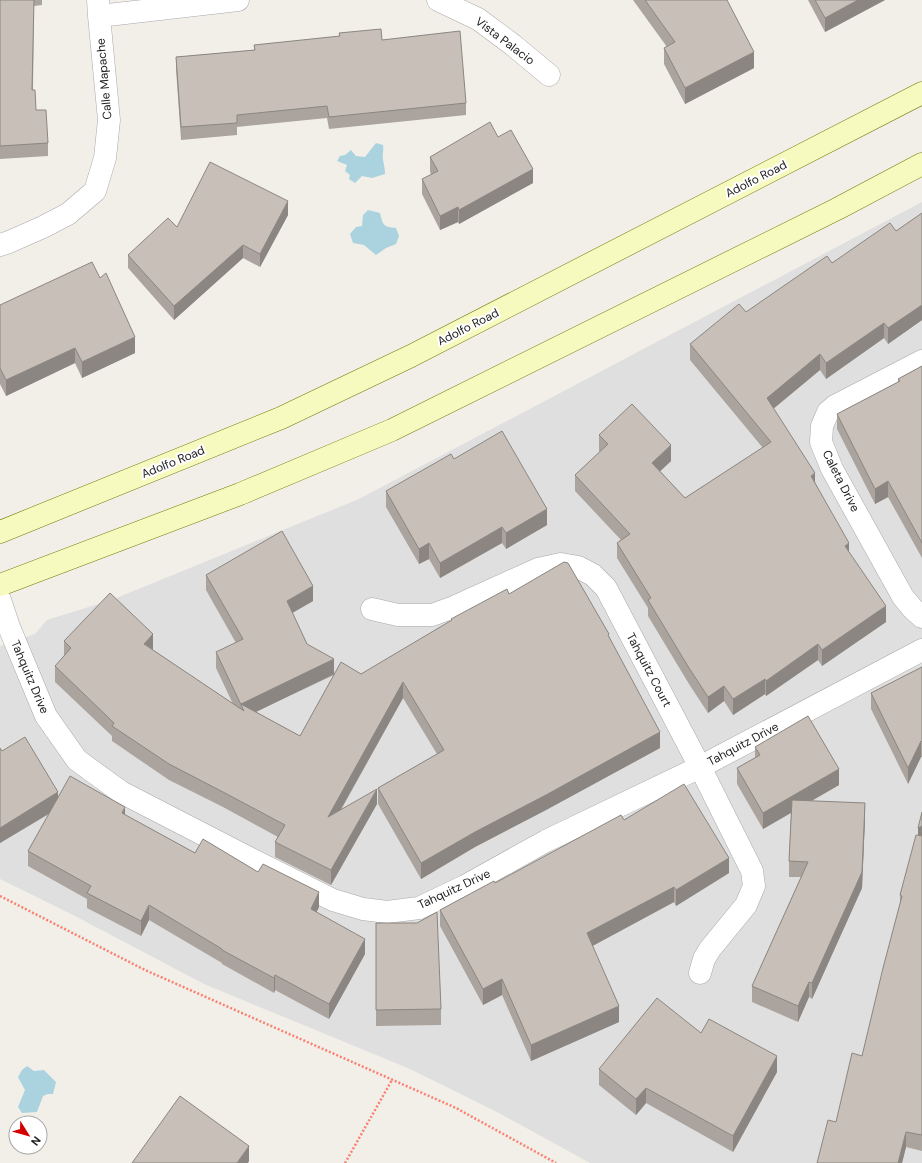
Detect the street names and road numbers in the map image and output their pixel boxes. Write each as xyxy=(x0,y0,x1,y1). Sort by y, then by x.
street label: Vista Palacio xyxy=(472,13,538,69)
street label: Calle Mapache xyxy=(92,37,116,120)
street label: Adolfo Road xyxy=(722,157,790,201)
street label: Adolfo Road xyxy=(434,305,502,349)
street label: Adolfo Road xyxy=(139,442,207,482)
street label: Caleta Drive xyxy=(819,447,863,515)
street label: Tahquitz Court xyxy=(623,630,675,710)
street label: Tahquitz Drive xyxy=(7,638,53,716)
street label: Tahquitz Drive xyxy=(705,718,782,769)
street label: Tahquitz Drive xyxy=(415,865,493,913)

